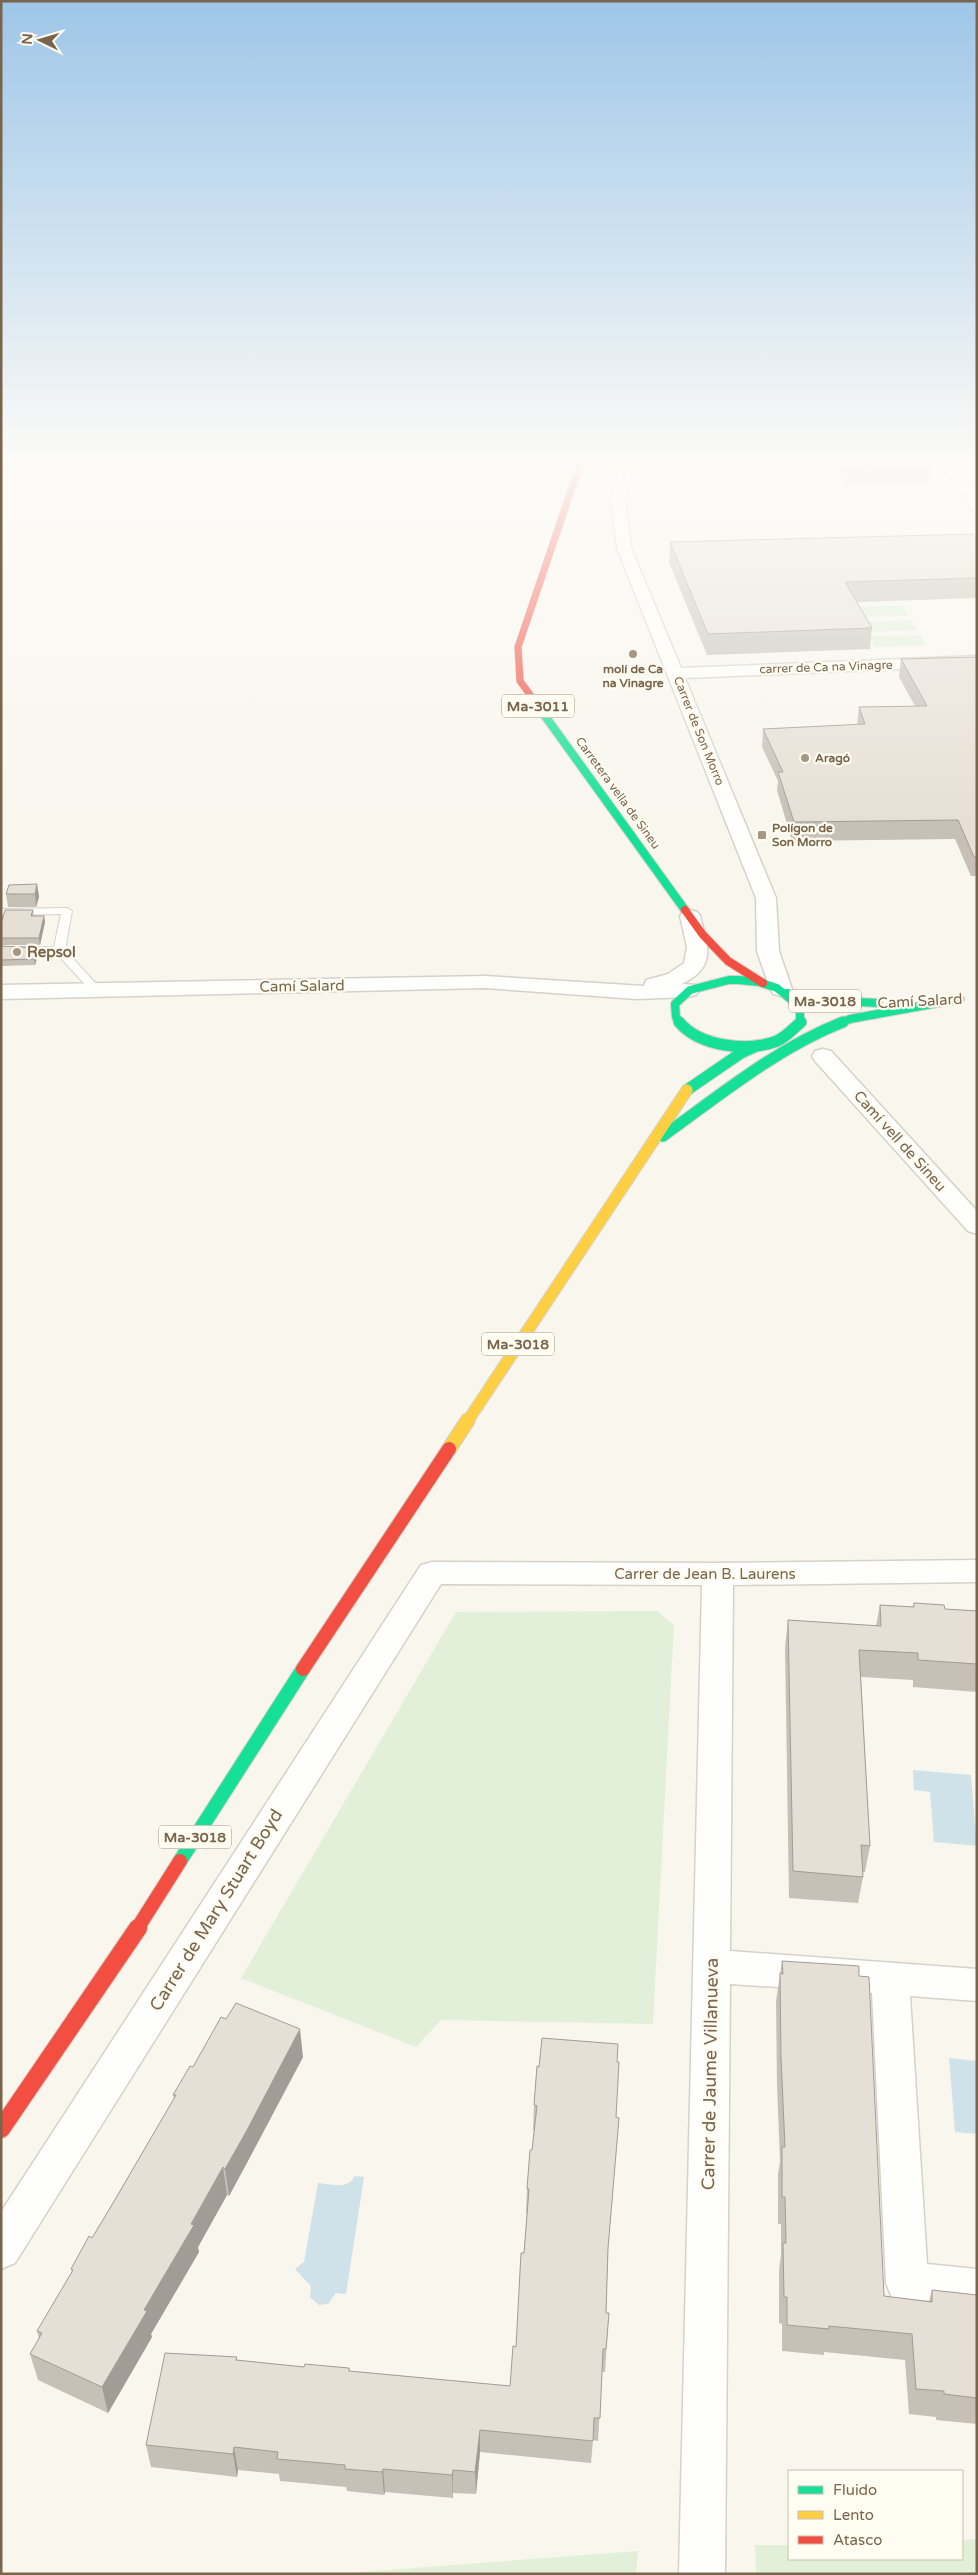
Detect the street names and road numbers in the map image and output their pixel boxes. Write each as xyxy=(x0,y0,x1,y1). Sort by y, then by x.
street label: carrer de Ca na Vinagre xyxy=(759,658,893,676)
street label: Carrer de Son Morro xyxy=(671,674,727,788)
road number: Ma-3011 xyxy=(502,694,574,718)
street label: Carretera vella de Sineu xyxy=(573,734,663,852)
street label: Camí Salard xyxy=(259,976,345,996)
road number: Ma-3018 xyxy=(789,989,861,1012)
street label: Camí Salard xyxy=(877,990,963,1012)
street label: Camí vell de Sineu xyxy=(850,1087,950,1195)
road number: Ma-3018 xyxy=(482,1332,554,1356)
street label: Carrer de Jean B. Laurens xyxy=(614,1565,796,1583)
street label: Carrer de Mary Stuart Boyd xyxy=(145,1805,287,2015)
road number: Ma-3018 xyxy=(159,1825,231,1848)
street label: Carrer de Jaume Villanueva xyxy=(697,1958,723,2190)

